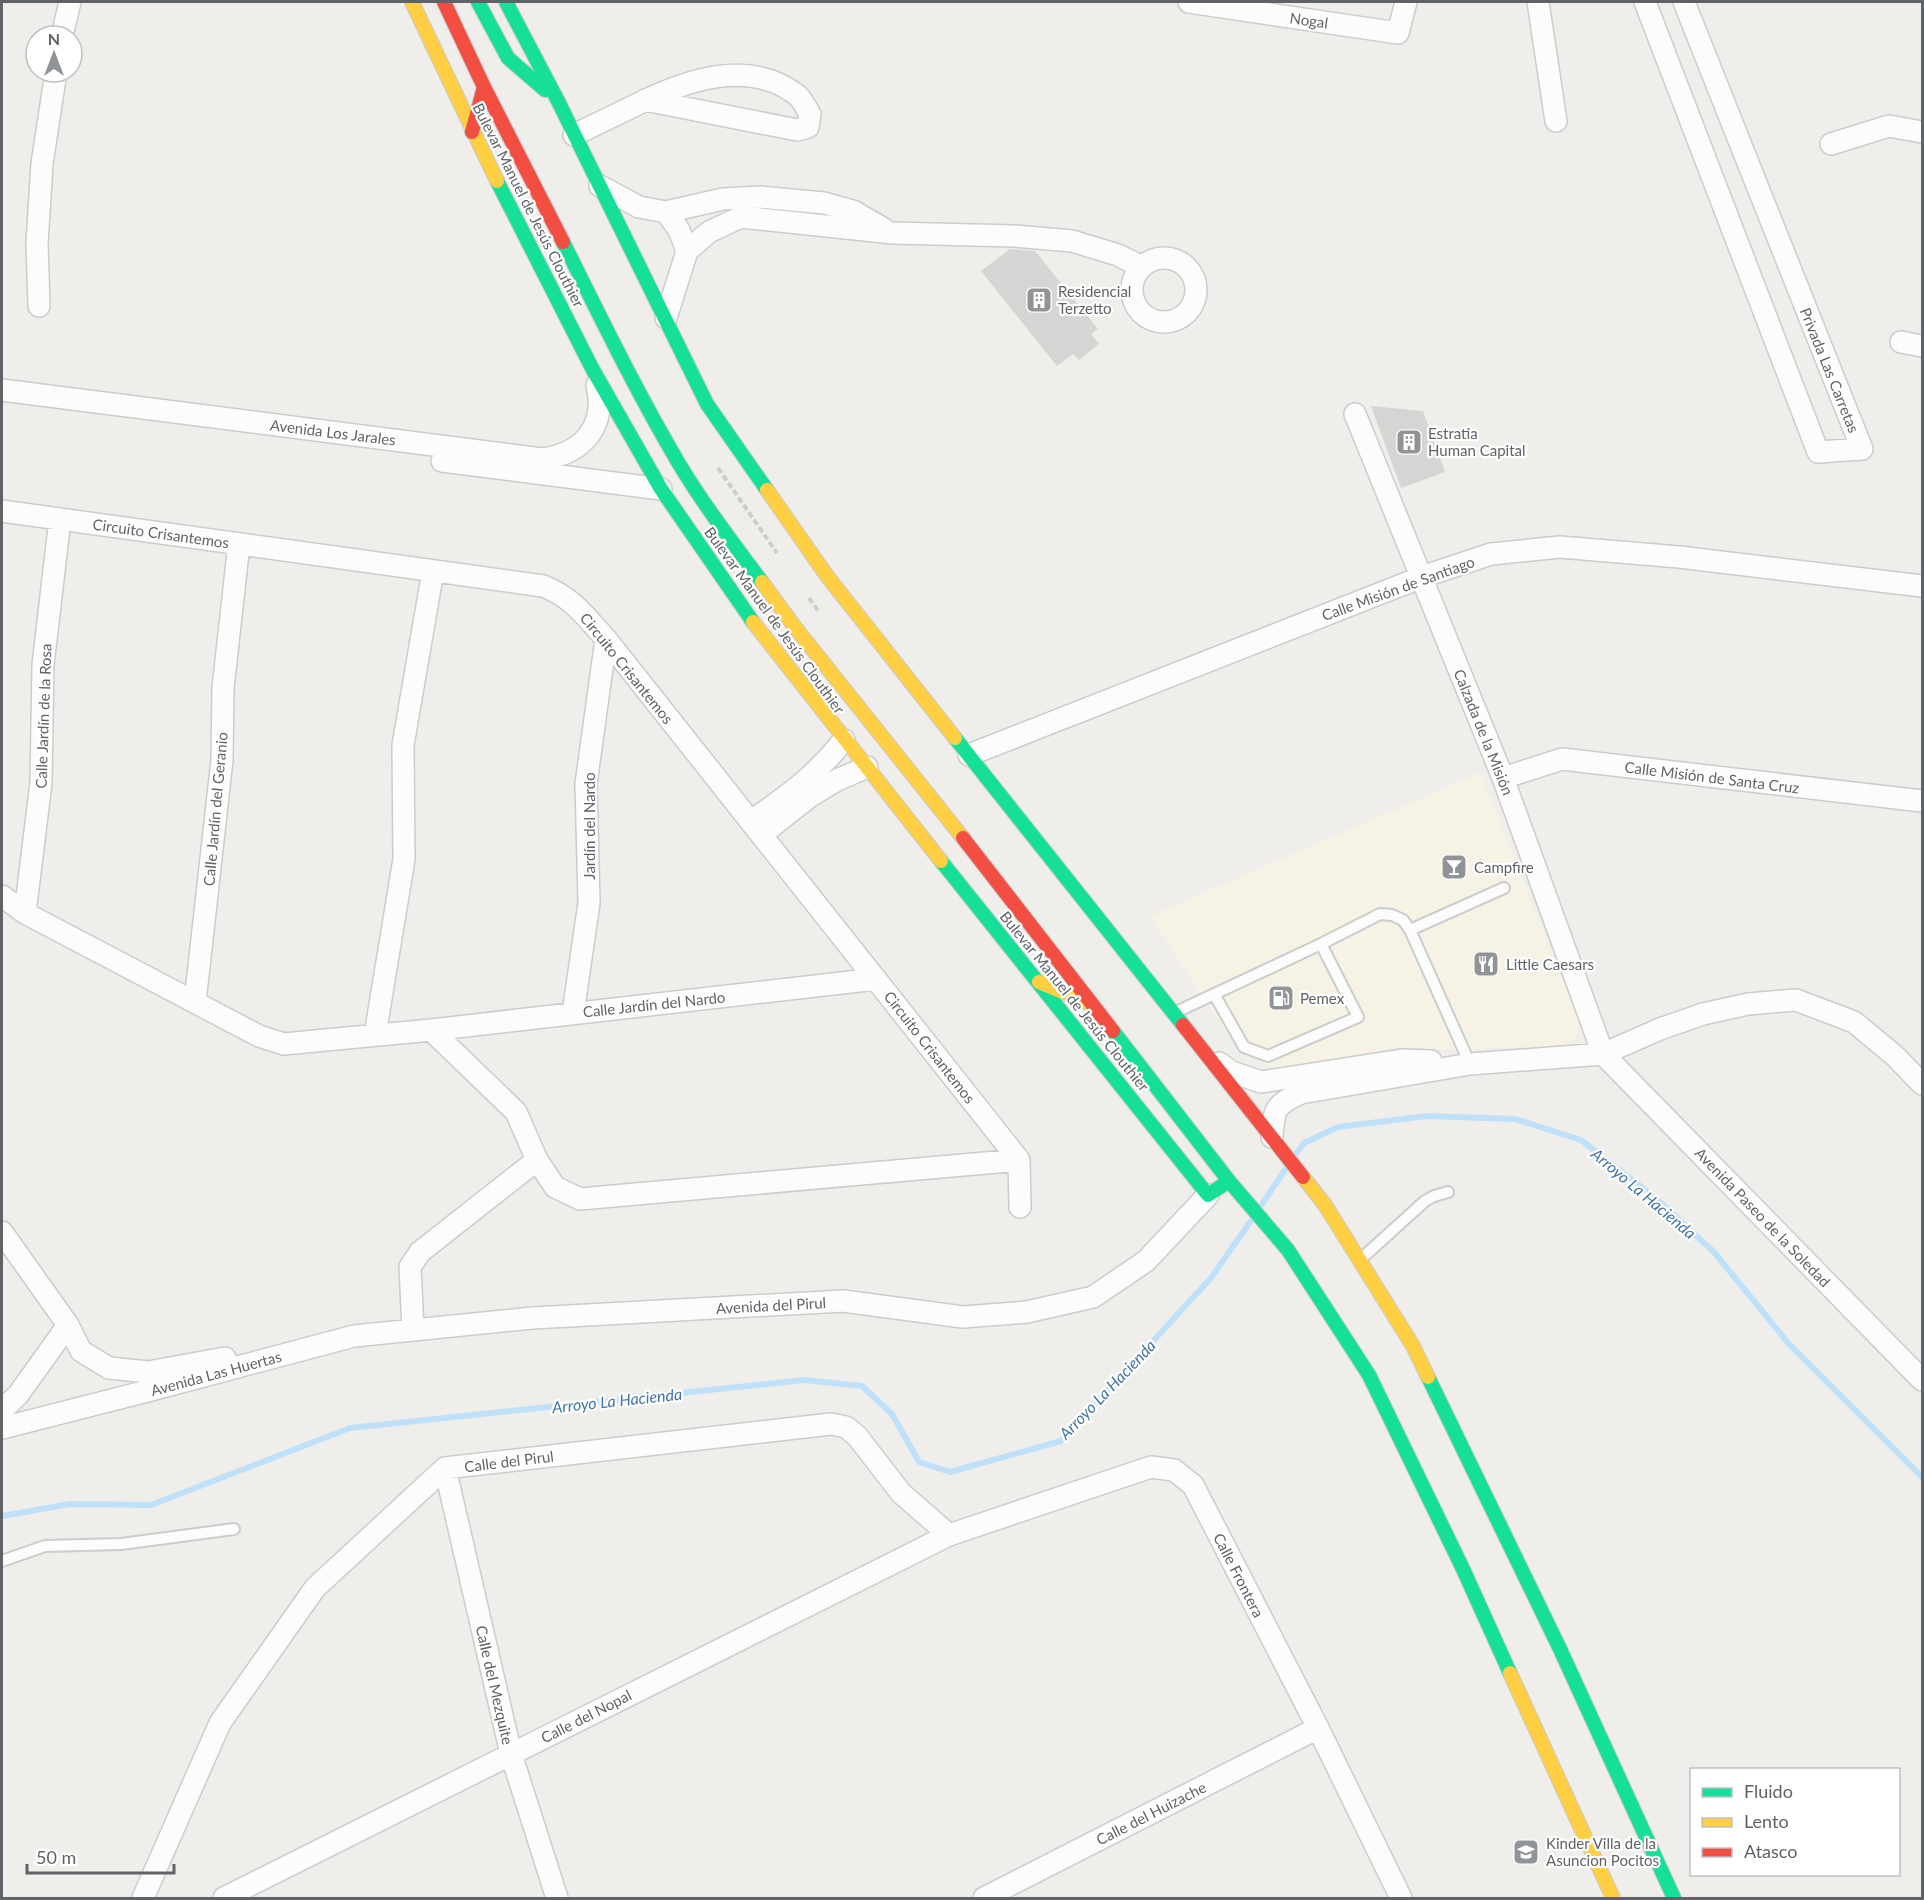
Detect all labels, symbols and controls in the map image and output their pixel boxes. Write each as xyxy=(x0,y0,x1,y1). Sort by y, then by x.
street label: Nogal xyxy=(1289,8,1329,32)
north arrow xyxy=(24,24,84,84)
text: N xyxy=(48,29,60,48)
street label: Bulevar Manuel de Jesús Clouthier xyxy=(470,100,589,310)
place label: Residencial Terzetto xyxy=(1058,282,1131,317)
building icon: Residencial Terzetto xyxy=(1024,285,1054,315)
street label: Privada Las Carretas xyxy=(1797,305,1863,435)
street label: Avenida Los Jarales xyxy=(269,415,397,449)
place label: Estratia Human Capital xyxy=(1428,424,1526,459)
building icon: Estratia Human Capital xyxy=(1394,427,1424,457)
street label: Circuito Crisantemos xyxy=(92,515,230,551)
street label: Bulevar Manuel de Jesús Clouthier xyxy=(701,523,849,717)
street label: Calle Misión de Santiago xyxy=(1319,552,1477,624)
street label: Circuito Crisantemos xyxy=(577,609,677,727)
street label: Calle Jardín de la Rosa xyxy=(31,643,55,789)
street label: Calzada de la Misión xyxy=(1450,666,1518,798)
street label: Calle Jardín del Geranio xyxy=(199,731,231,887)
street label: Calle Misión de Santa Cruz xyxy=(1624,757,1801,797)
street label: Jardín del Nardo xyxy=(580,772,598,880)
bar icon: Campfire xyxy=(1439,852,1469,882)
place label: Campfire xyxy=(1474,858,1534,876)
street label: Bulevar Manuel de Jesús Clouthier xyxy=(997,907,1154,1095)
restaurant icon: Little Caesars xyxy=(1471,949,1501,979)
place label: Little Caesars xyxy=(1506,955,1594,973)
fuel station icon: Pemex xyxy=(1266,983,1296,1013)
street label: Circuito Crisantemos xyxy=(881,987,979,1107)
street label: Calle Jardín del Nardo xyxy=(582,988,726,1020)
place label: Pemex xyxy=(1300,989,1345,1007)
water label: Arroyo La Hacienda xyxy=(1587,1143,1700,1242)
street label: Avenida Paseo de la Soledad xyxy=(1692,1144,1834,1290)
street label: Avenida del Pirul xyxy=(715,1293,827,1317)
water label: Arroyo La Hacienda xyxy=(1054,1335,1159,1443)
street label: Avenida Las Huertas xyxy=(149,1347,283,1399)
water label: Arroyo La Hacienda xyxy=(550,1384,683,1416)
street label: Calle del Pirul xyxy=(463,1447,555,1475)
street label: Calle Frontera xyxy=(1210,1530,1268,1620)
street label: Calle del Mezquite xyxy=(473,1624,517,1746)
street label: Calle del Nopal xyxy=(538,1685,634,1747)
legend xyxy=(1690,1768,1900,1876)
street label: Calle del Huizache xyxy=(1093,1777,1209,1848)
text: Fluido xyxy=(1744,1780,1793,1802)
text: Lento xyxy=(1744,1810,1789,1832)
place label: Kinder Villa de la Asuncion Pocitos xyxy=(1546,1834,1659,1869)
scale bar xyxy=(27,1837,174,1875)
school or university icon: Kinder Villa de la Asuncion Pocitos xyxy=(1511,1837,1541,1867)
text: Atasco xyxy=(1744,1840,1797,1862)
text: 50 m xyxy=(36,1846,76,1868)

